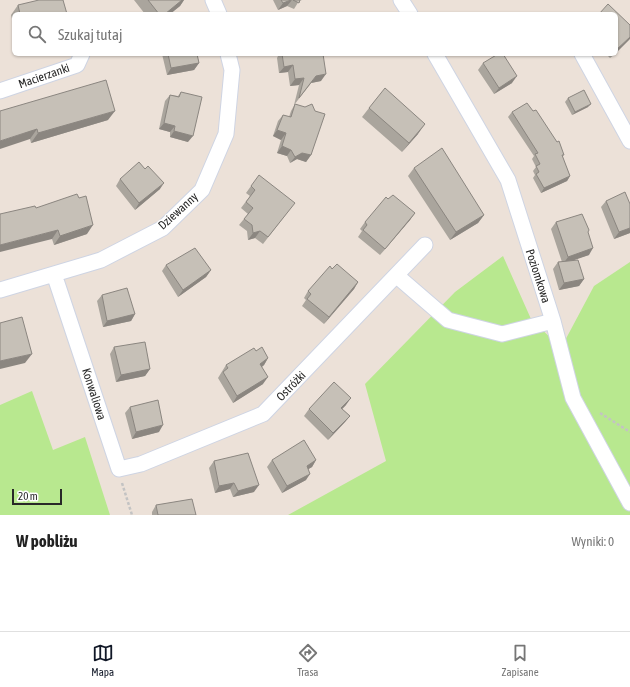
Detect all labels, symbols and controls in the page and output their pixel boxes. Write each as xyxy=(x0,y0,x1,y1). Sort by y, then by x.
search box xyxy=(12,12,618,56)
icon: search xyxy=(26,23,48,45)
text: Szukaj tutaj xyxy=(58,26,122,43)
street label: Macierzanki xyxy=(17,61,71,91)
street label: Dziewanny xyxy=(155,190,201,232)
street label: Poziomkowa xyxy=(523,247,553,305)
street label: Konwaliowa xyxy=(79,366,109,422)
street label: Ostróżki xyxy=(274,368,308,404)
scale bar xyxy=(12,487,62,506)
text: 20 m xyxy=(18,490,38,502)
text: W pobliżu xyxy=(16,531,78,551)
text: Wyniki: 0 xyxy=(571,534,614,549)
tab: Mapa xyxy=(91,642,114,678)
tab: Trasa xyxy=(297,642,319,678)
tab: Zapisane xyxy=(502,642,539,678)

